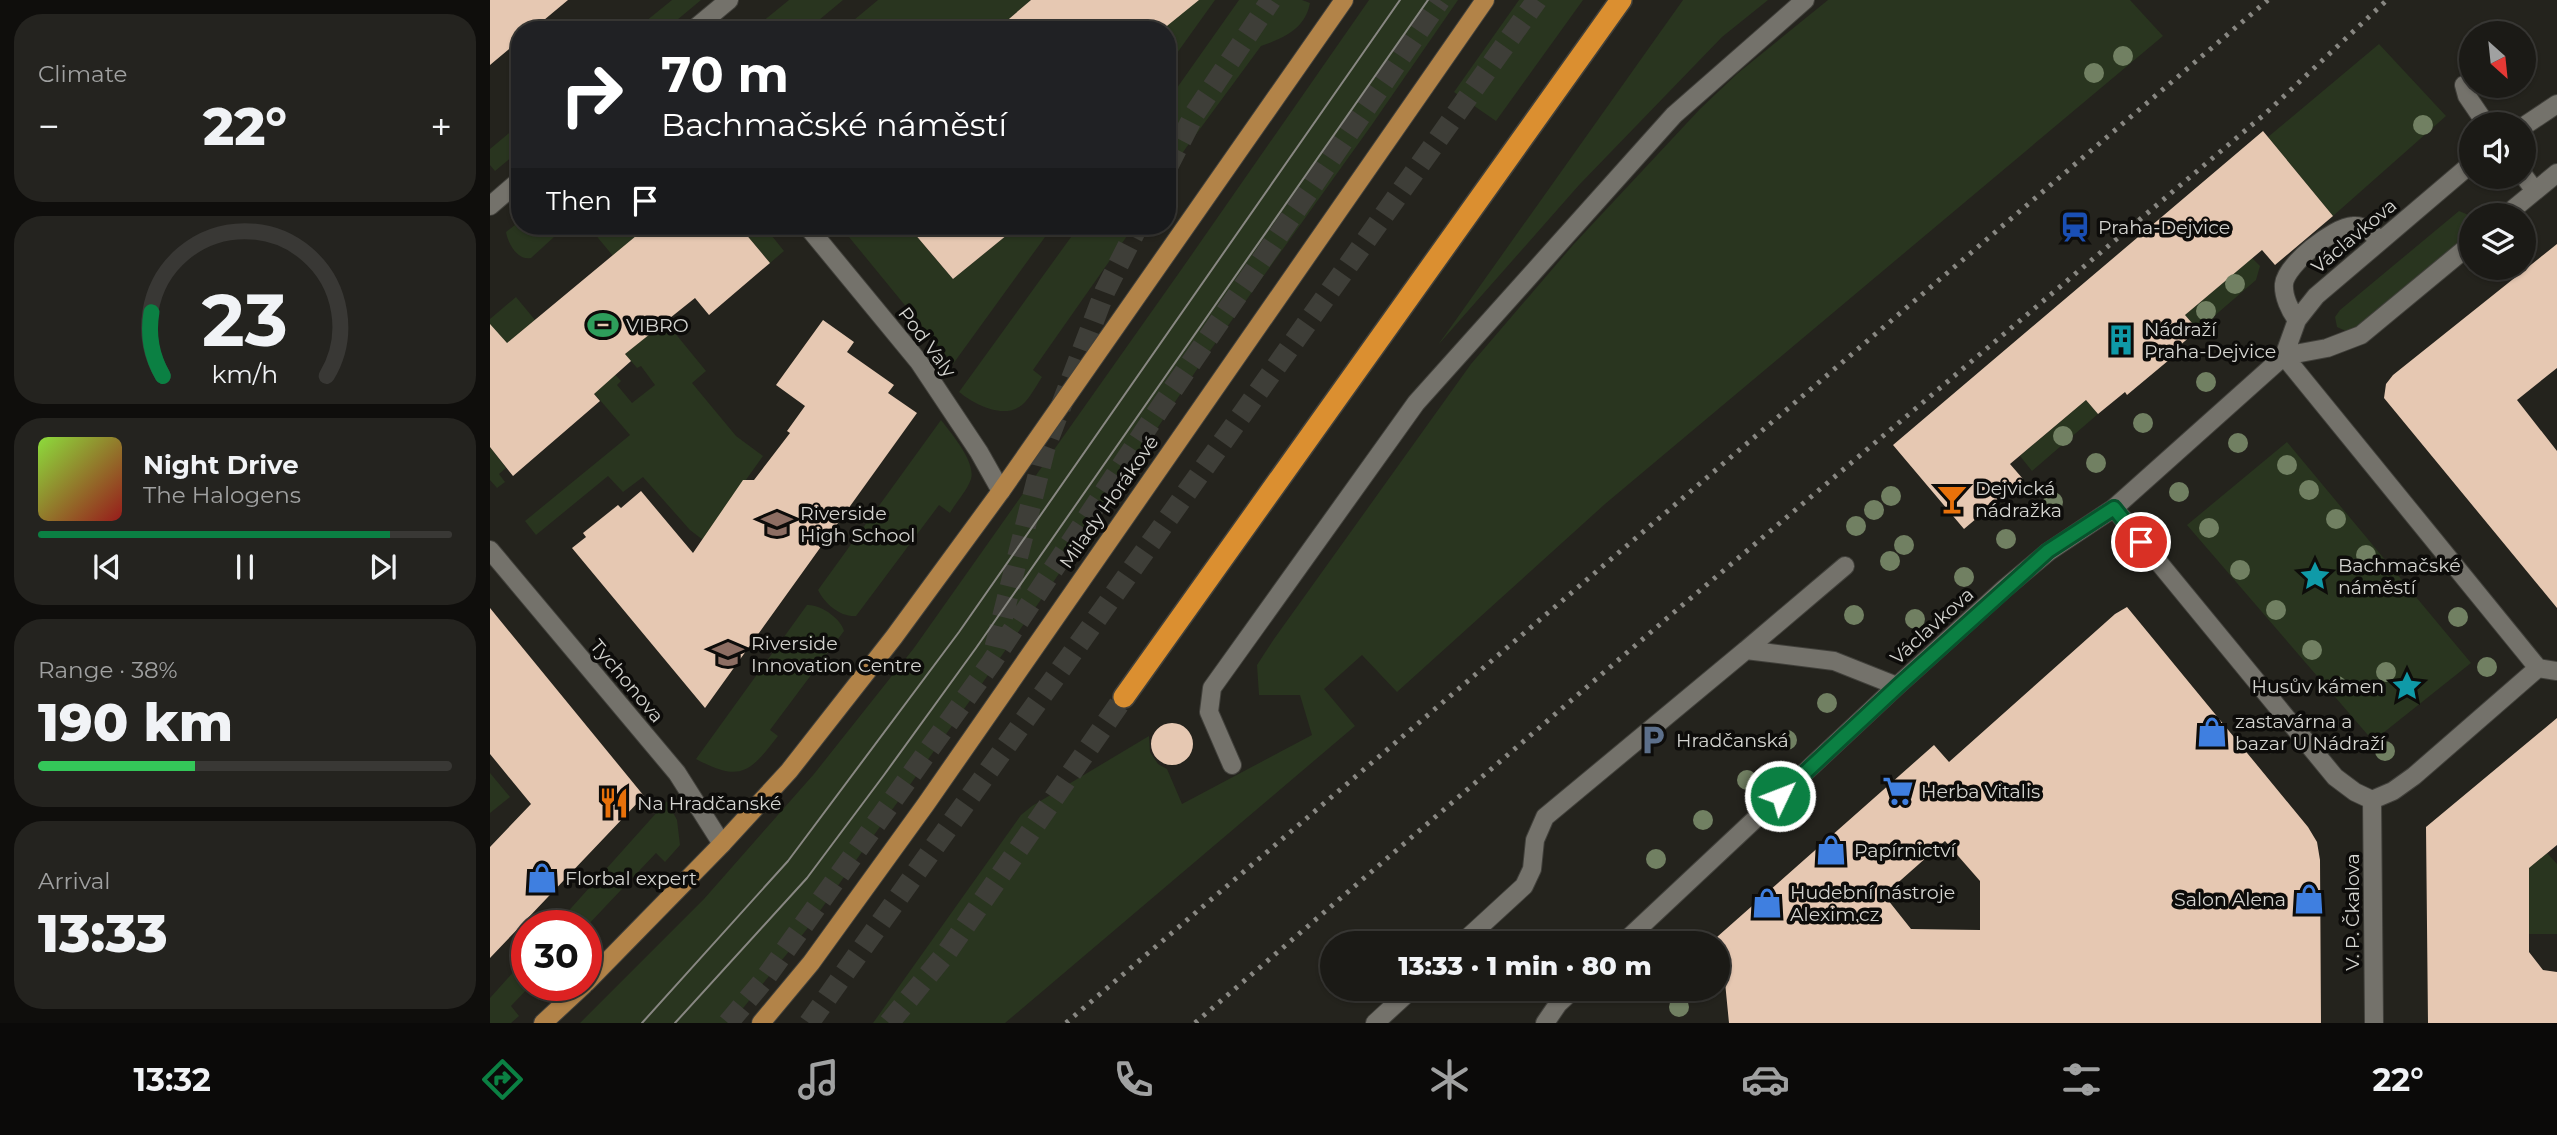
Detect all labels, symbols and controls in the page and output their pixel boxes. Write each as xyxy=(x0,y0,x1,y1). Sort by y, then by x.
north arrow xyxy=(2459,21,2536,98)
map controls xyxy=(2459,21,2536,280)
text: 70 m xyxy=(661,45,789,104)
icon: right xyxy=(546,49,637,140)
text: Climate xyxy=(38,60,127,88)
text: 22° xyxy=(203,95,287,158)
text: − xyxy=(38,103,60,150)
text: + xyxy=(430,103,452,150)
text: Bachmačské náměstí xyxy=(661,105,1007,144)
button: sound xyxy=(2459,112,2536,189)
icon: arrive xyxy=(626,182,664,220)
text: Then xyxy=(546,185,612,217)
street label: Václavkova xyxy=(2307,194,2401,278)
button: layers xyxy=(2459,203,2536,280)
station icon: Praha-Dejvice xyxy=(2058,210,2092,244)
place label: Praha-Dejvice xyxy=(2098,216,2230,239)
text: 23 xyxy=(202,276,288,364)
street label: Pod Valy xyxy=(893,302,961,382)
sports icon: VIBRO xyxy=(586,308,620,342)
place label: VIBRO xyxy=(626,314,689,337)
place label: Nádraží Praha-Dejvice xyxy=(2144,318,2276,363)
building icon: Nádraží Praha-Dejvice xyxy=(2104,323,2138,357)
text: km/h xyxy=(212,358,278,388)
street label: Milady Horákové xyxy=(1055,431,1163,573)
text: Night Drive xyxy=(143,449,299,481)
place label: Dejvická nádražka xyxy=(1975,477,2062,522)
text: The Halogens xyxy=(143,481,301,509)
bar icon: Dejvická nádražka xyxy=(1935,482,1969,516)
place label: Riverside High School xyxy=(800,502,915,547)
school or university icon: Riverside High School xyxy=(760,507,794,541)
pin xyxy=(2111,512,2171,572)
icon: arrive xyxy=(2122,523,2160,561)
icon: previous xyxy=(88,548,126,586)
icon: pause xyxy=(226,548,264,586)
icon: next xyxy=(364,548,402,586)
place label: Bachmačské náměstí xyxy=(2338,554,2461,599)
place icon: Bachmačské náměstí xyxy=(2298,559,2332,593)
street label: Václavkova xyxy=(1886,583,1978,669)
place label: Riverside Innovation Centre xyxy=(751,632,922,677)
street label: Tychonova xyxy=(585,635,669,727)
school or university icon: Riverside Innovation Centre xyxy=(711,637,745,671)
text: Range · 38% xyxy=(38,656,178,684)
place icon: Husův kámen xyxy=(2390,669,2424,703)
place label: Husův kámen xyxy=(2252,675,2384,698)
text: 190 km xyxy=(38,691,233,754)
place label: zastavárna a bazar U Nádraží xyxy=(2235,710,2386,755)
shop icon: zastavárna a bazar U Nádraží xyxy=(2195,715,2229,749)
parking icon: Hradčanská xyxy=(1636,723,1670,757)
place label: Hradčanská xyxy=(1676,729,1789,752)
position arrow xyxy=(1743,759,1817,833)
supermarket icon: Herba Vitalis xyxy=(1881,774,1915,808)
place label: Herba Vitalis xyxy=(1921,780,2040,803)
restaurant icon: Na Hradčanské xyxy=(597,786,631,820)
place label: Na Hradčanské xyxy=(637,792,781,815)
shop icon: Papírnictví xyxy=(1814,833,1848,867)
place label: Papírnictví xyxy=(1854,839,1957,862)
street label: V. P. Čkalova xyxy=(2341,853,2364,971)
shop icon: Florbal expert xyxy=(525,861,559,895)
text: Arrival xyxy=(38,867,111,895)
place label: Florbal expert xyxy=(565,867,697,890)
place label: Hudební nástroje Alexim.cz xyxy=(1790,881,1955,926)
shop icon: Salon Alena xyxy=(2292,882,2326,916)
shop icon: Hudební nástroje Alexim.cz xyxy=(1750,886,1784,920)
place label: Salon Alena xyxy=(2174,888,2286,911)
text: 13:33 xyxy=(38,902,168,965)
speed limit sign: 30 xyxy=(511,910,602,1001)
text: 13:33 · 1 min · 80 m xyxy=(1398,950,1652,982)
icon: directions xyxy=(478,1055,527,1104)
icon: music xyxy=(794,1055,843,1104)
icon: phone xyxy=(1109,1055,1158,1104)
icon: climate xyxy=(1425,1055,1474,1104)
icon: car xyxy=(1741,1055,1790,1104)
icon: filters xyxy=(2057,1055,2106,1104)
text: 13:32 xyxy=(133,1060,211,1099)
text: 22° xyxy=(2372,1060,2424,1099)

